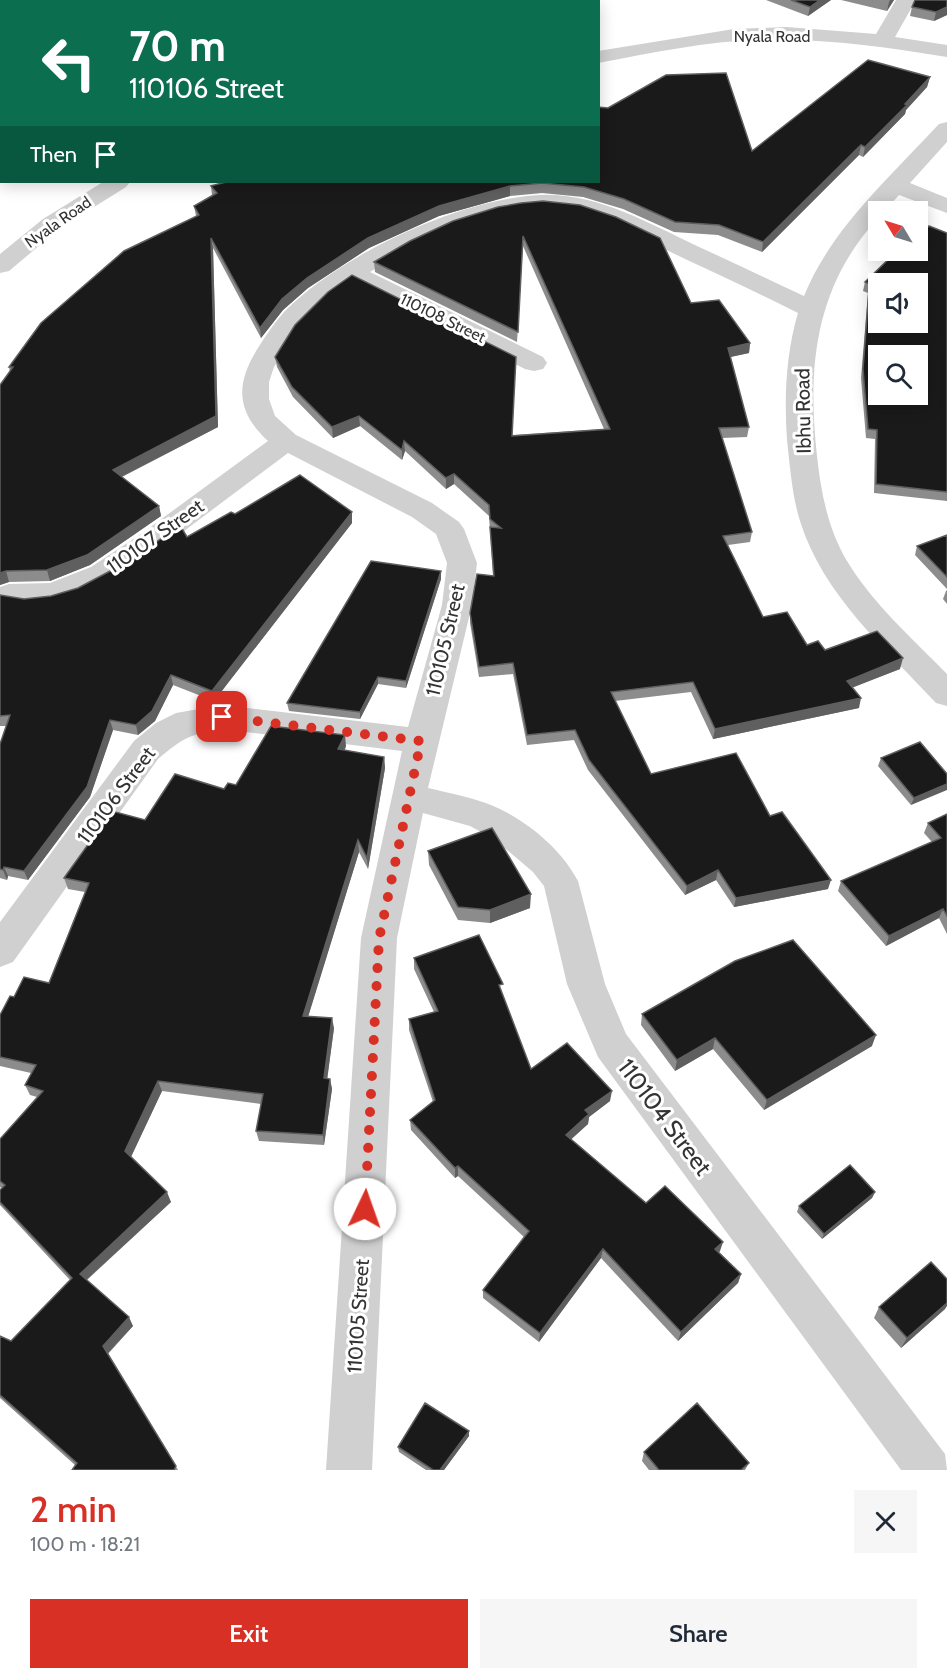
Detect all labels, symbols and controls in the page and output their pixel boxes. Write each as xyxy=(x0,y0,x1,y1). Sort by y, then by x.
text: 70 m xyxy=(129,20,226,72)
icon: left xyxy=(30,24,108,102)
street label: Nyala Road xyxy=(734,27,810,46)
text: 110106 Street xyxy=(129,72,284,105)
icon: arrive xyxy=(89,138,122,171)
text: Then xyxy=(30,141,77,168)
street label: Nyala Road xyxy=(21,192,95,252)
north arrow xyxy=(868,201,928,261)
map controls xyxy=(868,201,928,405)
button: sound xyxy=(868,273,928,333)
street label: 110108 Street xyxy=(397,289,489,347)
button: search xyxy=(868,345,928,405)
street label: Ibhu Road xyxy=(790,368,816,454)
street label: 110107 Street xyxy=(102,494,208,578)
street label: 110105 Street xyxy=(420,581,470,698)
pin xyxy=(196,691,247,742)
icon: arrive xyxy=(205,700,238,733)
street label: 110106 Street xyxy=(72,742,160,848)
street label: 110104 Street xyxy=(612,1053,718,1181)
position arrow xyxy=(333,1177,397,1241)
street label: 110105 Street xyxy=(342,1258,374,1374)
text: 2 min xyxy=(30,1487,117,1531)
button: close xyxy=(854,1490,917,1553)
text: 100 m · 18:21 xyxy=(30,1532,140,1556)
button: Exit xyxy=(30,1599,468,1668)
button: Share xyxy=(480,1599,917,1668)

